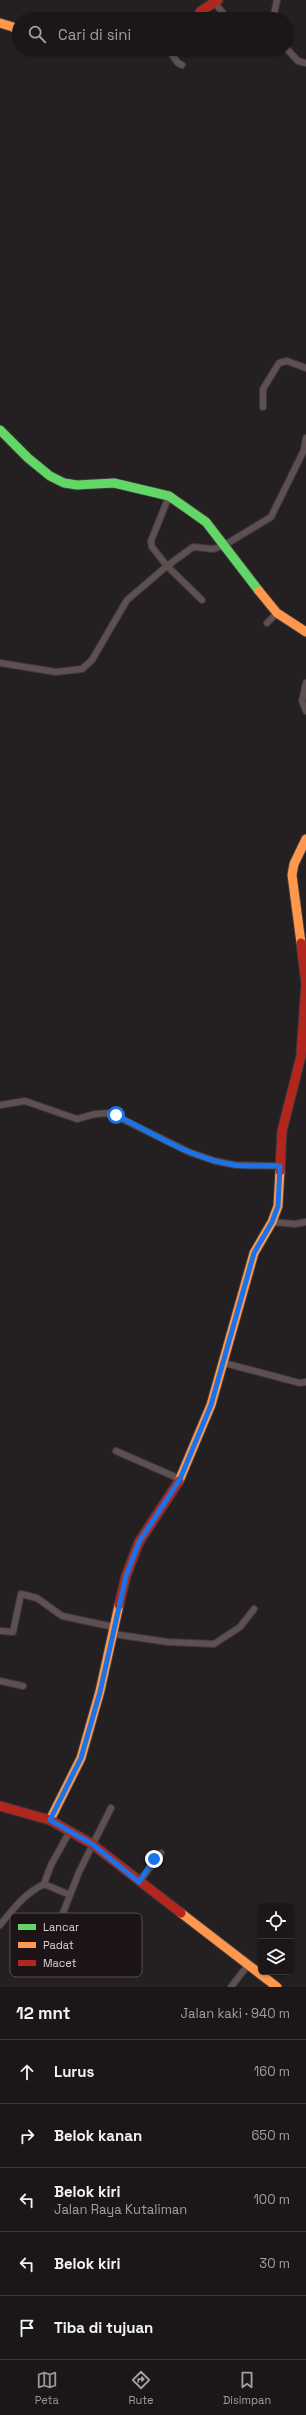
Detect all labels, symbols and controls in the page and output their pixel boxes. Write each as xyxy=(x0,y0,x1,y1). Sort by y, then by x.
search box xyxy=(12,12,294,56)
icon: search xyxy=(26,23,48,45)
text: Cari di sini xyxy=(58,25,131,44)
route start xyxy=(107,1106,125,1124)
route end xyxy=(145,1850,163,1868)
map controls xyxy=(258,1903,294,1975)
button: locate xyxy=(258,1903,294,1939)
legend xyxy=(10,1913,142,1977)
text: Lancar xyxy=(43,1920,79,1934)
text: Padat xyxy=(43,1938,74,1952)
button: layers xyxy=(258,1939,294,1975)
text: Macet xyxy=(43,1956,77,1970)
text: 12 mnt xyxy=(16,2002,71,2024)
text: Jalan kaki · 940 m xyxy=(181,2005,290,2022)
icon: ahead xyxy=(16,2061,38,2083)
text: Lurus xyxy=(54,2062,94,2081)
text: 160 m xyxy=(254,2063,290,2080)
icon: right xyxy=(16,2125,38,2147)
text: Belok kanan xyxy=(54,2126,142,2145)
text: 650 m xyxy=(251,2127,290,2144)
text: Belok kiri xyxy=(54,2182,120,2201)
icon: left xyxy=(16,2189,38,2211)
text: 100 m xyxy=(253,2191,290,2208)
text: Jalan Raya Kutaliman xyxy=(54,2201,187,2218)
icon: left xyxy=(16,2253,38,2275)
text: Belok kiri xyxy=(54,2254,120,2273)
text: 30 m xyxy=(259,2255,290,2272)
icon: arrive xyxy=(16,2317,38,2339)
text: Tiba di tujuan xyxy=(54,2318,153,2337)
tab: Peta xyxy=(35,2369,59,2407)
tab: Rute xyxy=(128,2369,154,2407)
tab: Disimpan xyxy=(223,2369,271,2407)

